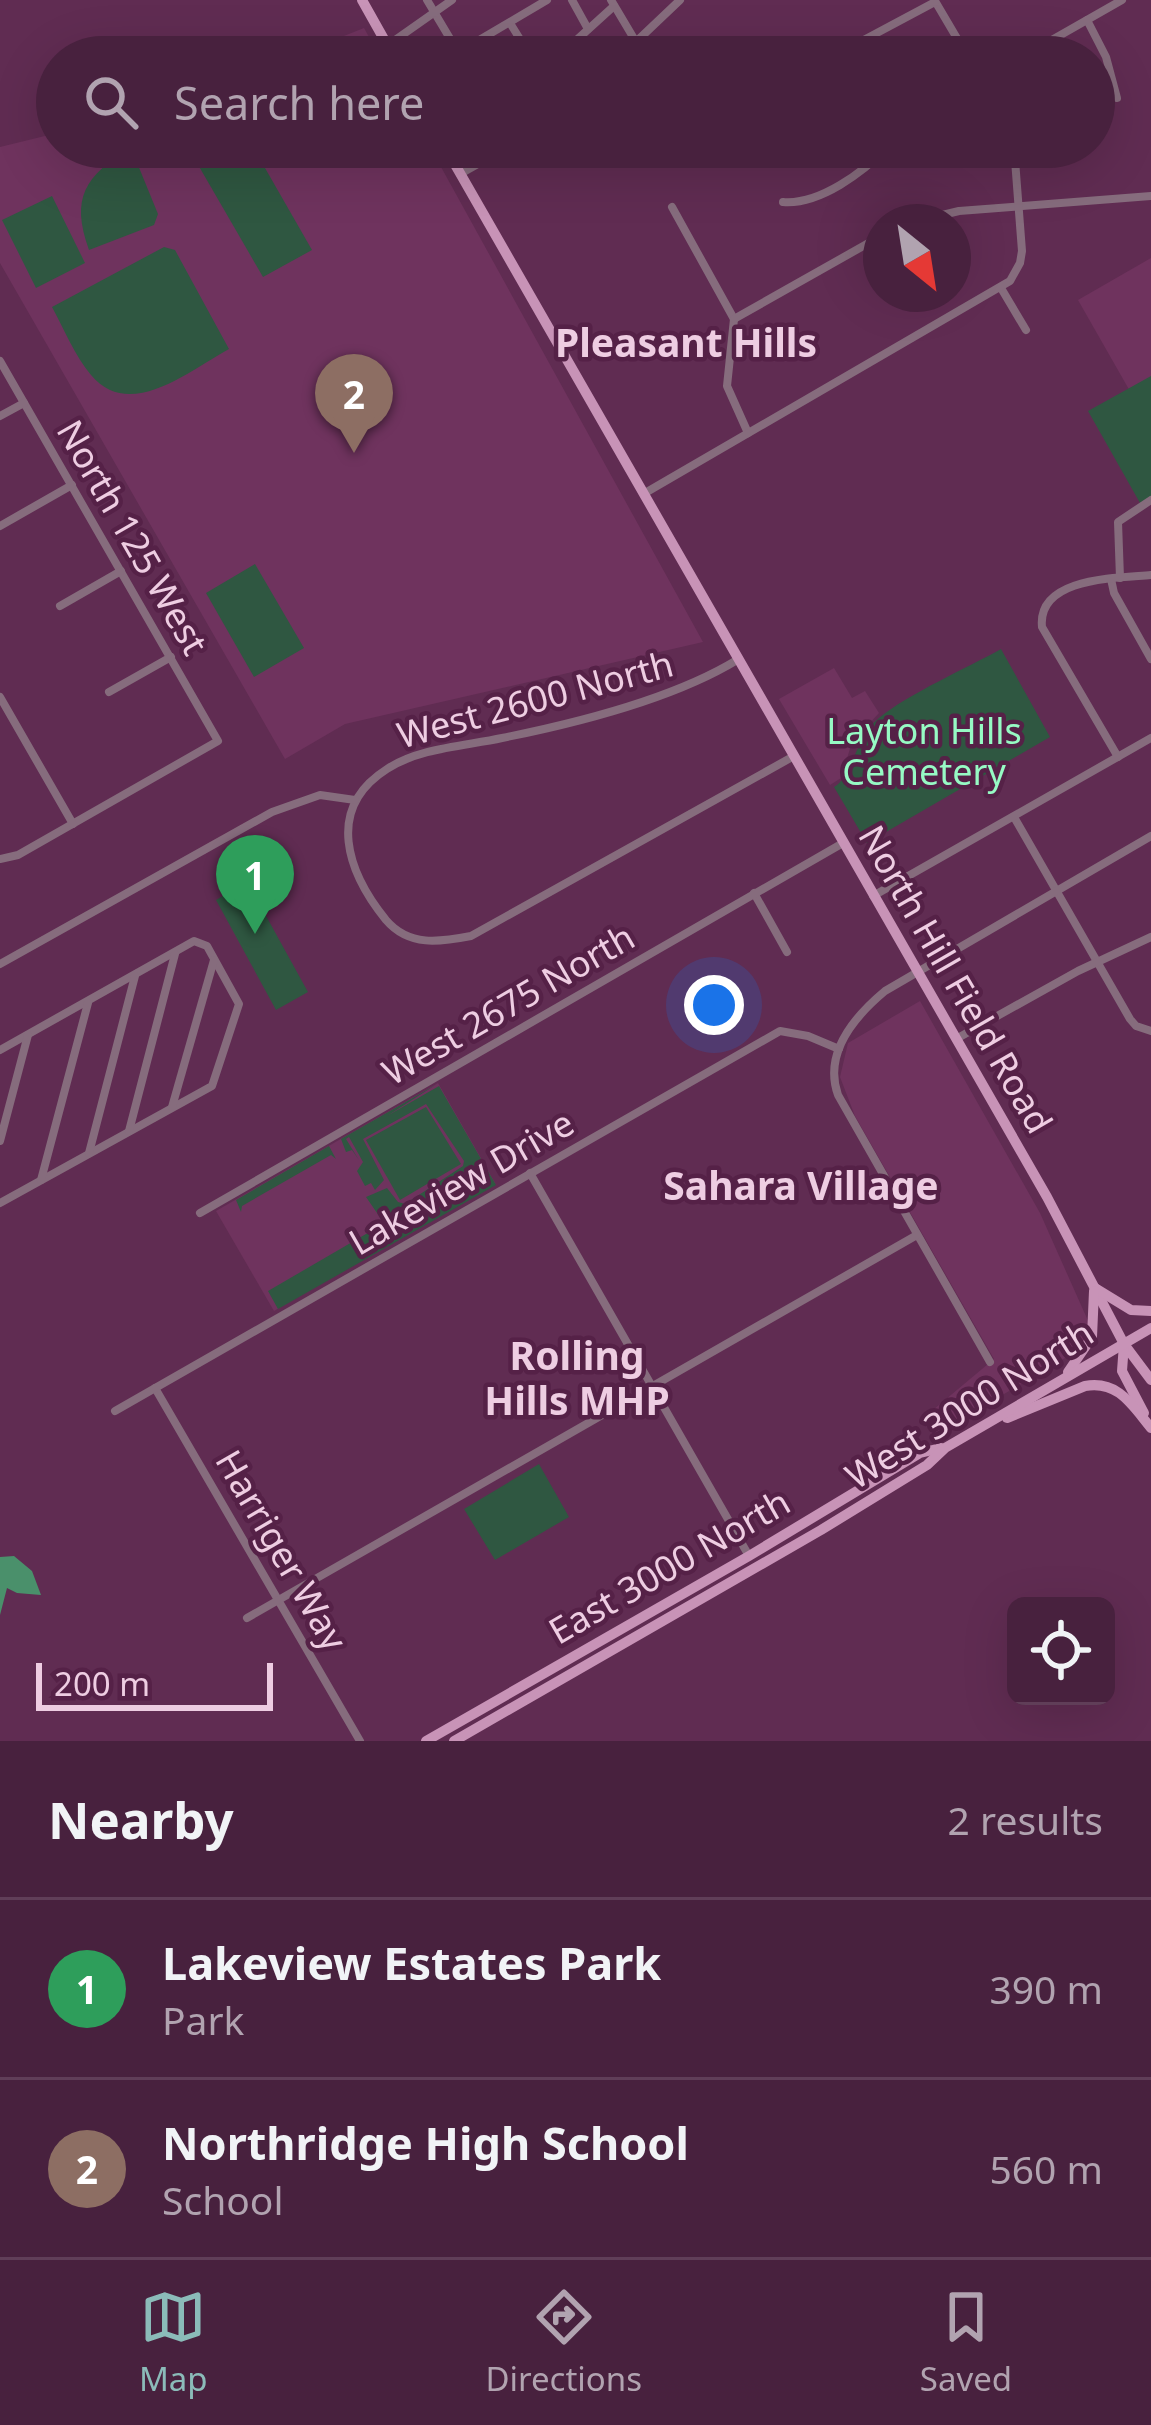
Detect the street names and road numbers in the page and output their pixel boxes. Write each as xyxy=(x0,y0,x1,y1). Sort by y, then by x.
street label: North 125 West xyxy=(46,411,220,663)
street label: West 2600 North xyxy=(392,639,678,759)
street label: North Hill Field Road xyxy=(848,816,1064,1142)
street label: West 2675 North xyxy=(373,912,643,1096)
street label: Lakeview Drive xyxy=(340,1098,582,1266)
street label: West 3000 North xyxy=(836,1308,1102,1500)
street label: Harriger Way xyxy=(205,1441,360,1660)
street label: East 3000 North xyxy=(539,1477,799,1655)

